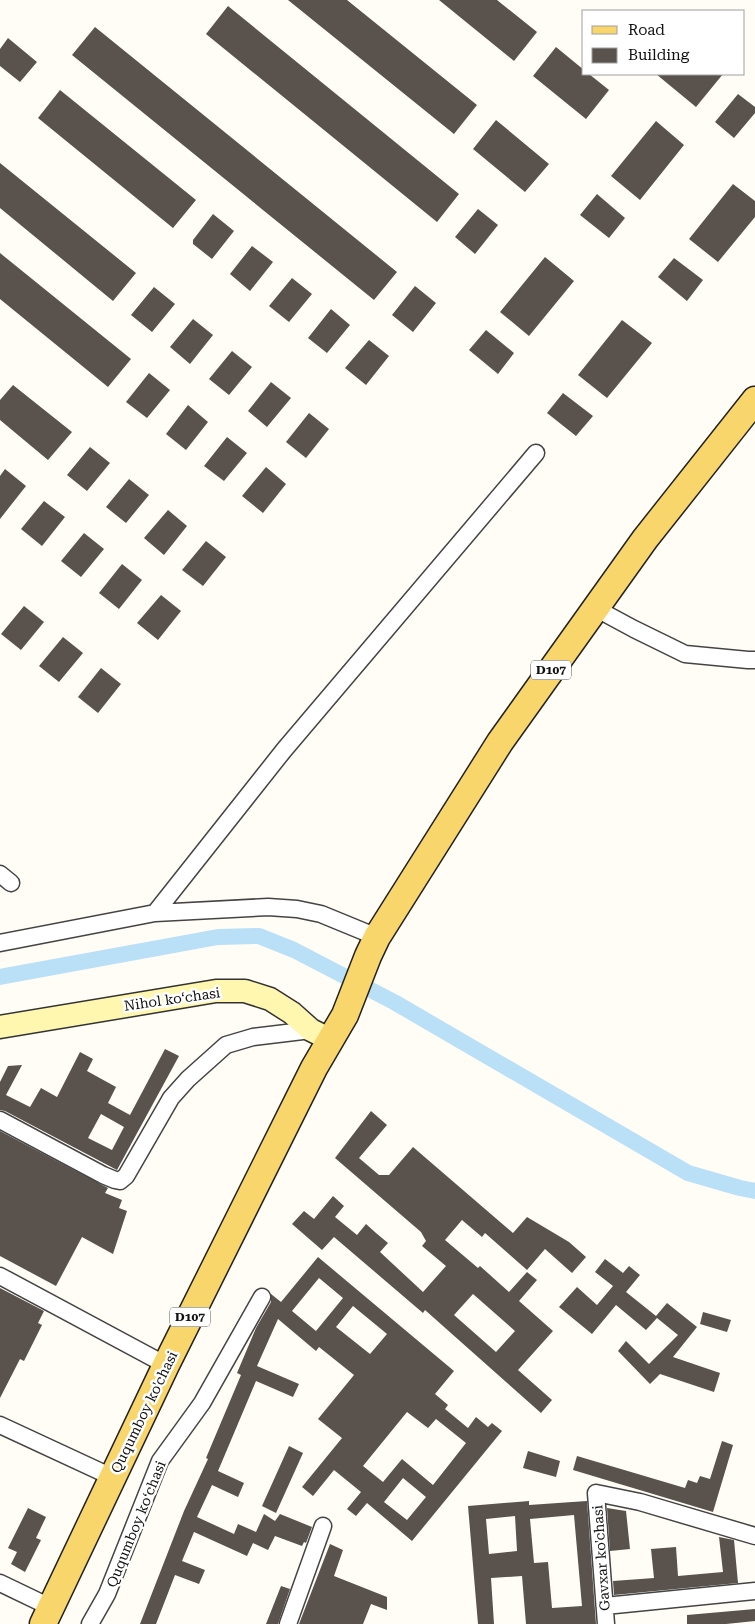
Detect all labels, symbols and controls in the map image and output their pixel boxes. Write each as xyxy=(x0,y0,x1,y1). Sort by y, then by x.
legend xyxy=(582,10,745,75)
text: Road xyxy=(628,21,665,39)
text: Building xyxy=(628,46,690,64)
road number: D107 xyxy=(531,660,571,680)
street label: Nihol koʻchasi xyxy=(123,984,222,1014)
road number: D107 xyxy=(170,1308,210,1326)
street label: Ququmboy ko'chasi xyxy=(108,1348,181,1476)
street label: Ququmboy koʻchasi xyxy=(103,1458,169,1590)
street label: Gavxar ko'chasi xyxy=(589,1504,613,1611)

